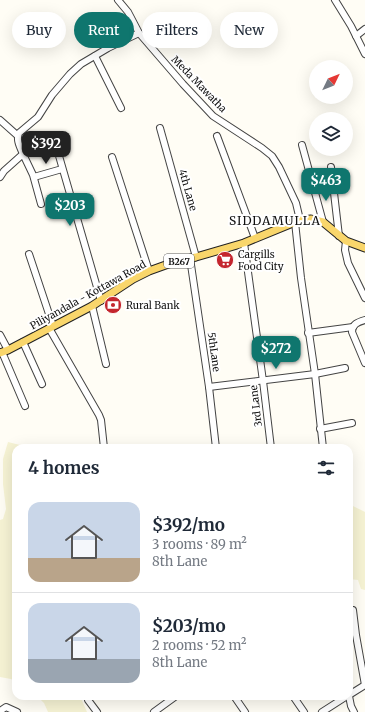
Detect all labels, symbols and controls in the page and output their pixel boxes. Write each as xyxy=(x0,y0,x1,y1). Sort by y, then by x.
chip: Buy xyxy=(12,12,66,48)
chip: Rent xyxy=(74,12,134,48)
chip: Filters xyxy=(142,12,212,48)
chip: New xyxy=(220,12,278,48)
street label: Meda Mawatha xyxy=(169,53,230,116)
north arrow xyxy=(309,60,353,104)
map controls xyxy=(309,60,353,156)
button: layers xyxy=(309,112,353,156)
pin: $392 xyxy=(22,131,70,165)
text: $392 xyxy=(31,135,61,152)
street label: 4th Lane xyxy=(176,168,200,212)
pin: $463 xyxy=(302,168,350,202)
text: $463 xyxy=(310,172,342,189)
pin: $203 xyxy=(46,193,94,227)
text: $203 xyxy=(54,197,86,214)
district label: SIDDAMULLA xyxy=(229,213,321,228)
place label: Cargills Food City xyxy=(238,248,284,273)
supermarket icon: Cargills Food City xyxy=(215,250,235,270)
road number: B267 xyxy=(164,254,194,268)
street label: Piliyandala - Kottawa Road xyxy=(28,258,148,332)
bank icon: Rural Bank xyxy=(103,295,123,315)
place label: Rural Bank xyxy=(126,299,180,312)
street label: 5thLane xyxy=(205,331,223,373)
pin: $272 xyxy=(252,336,300,370)
text: $272 xyxy=(261,340,291,357)
street label: 3rd Lane xyxy=(247,384,265,428)
text: 4 homes xyxy=(28,457,99,479)
icon: filters xyxy=(315,457,337,479)
text: $392/mo xyxy=(152,514,225,536)
icon: home xyxy=(60,518,108,566)
text: 3 rooms · 89 m² xyxy=(152,536,247,553)
text: 8th Lane xyxy=(152,553,207,570)
text: $203/mo xyxy=(152,615,226,637)
icon: home xyxy=(60,619,108,667)
text: 2 rooms · 52 m² xyxy=(152,637,246,654)
text: 8th Lane xyxy=(152,654,207,671)

